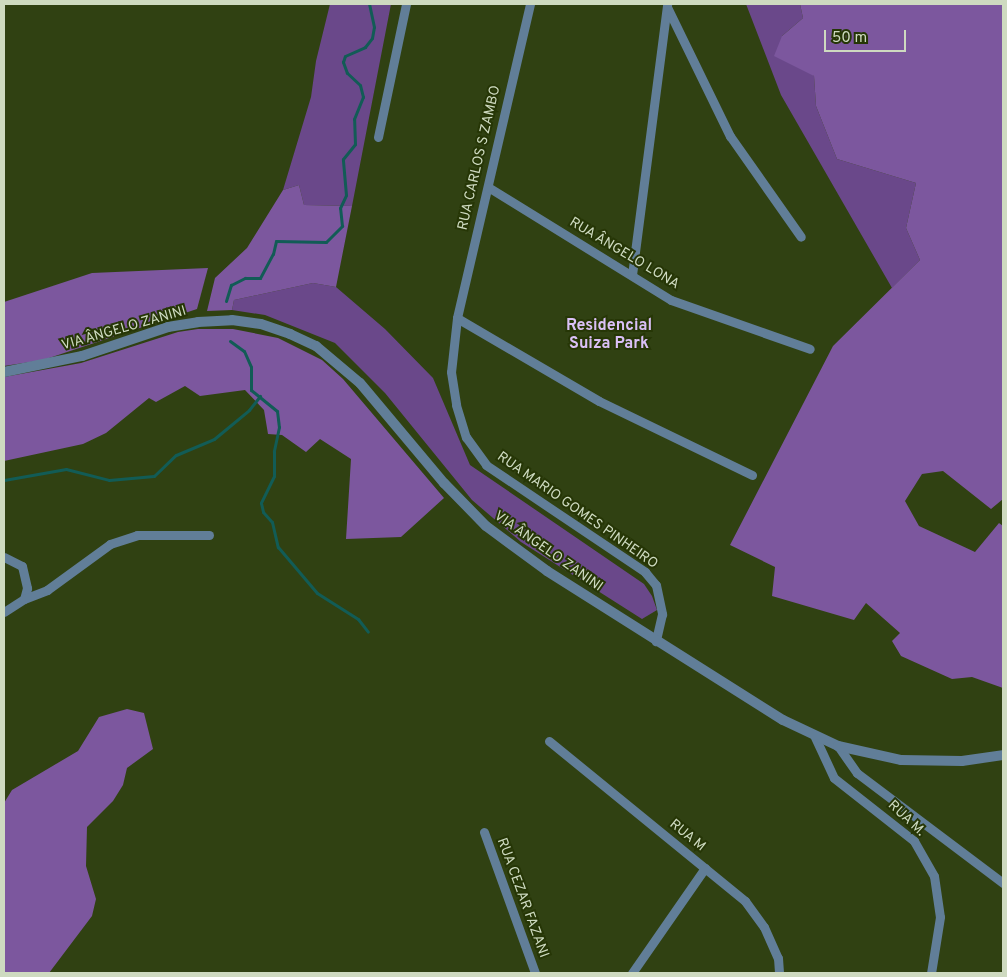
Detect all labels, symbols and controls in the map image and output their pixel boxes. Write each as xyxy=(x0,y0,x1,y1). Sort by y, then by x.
scale bar xyxy=(827,20,910,52)
text: 50 m xyxy=(832,29,867,48)
street label: RUA CARLOS S ZAMBO xyxy=(455,84,505,232)
street label: RUA ÂNGELO LONA xyxy=(565,214,683,294)
street label: VIA ÂNGELO ZANINI xyxy=(59,303,189,355)
district label: Residencial Suiza Park xyxy=(566,316,652,354)
street label: RUA MARIO GOMES PINHEIRO xyxy=(493,449,661,573)
street label: VIA ÂNGELO ZANINI xyxy=(490,508,606,596)
street label: RUA M. xyxy=(884,797,928,841)
street label: RUA M xyxy=(665,816,709,856)
street label: RUA CEZAR FAZANI xyxy=(492,835,552,961)

